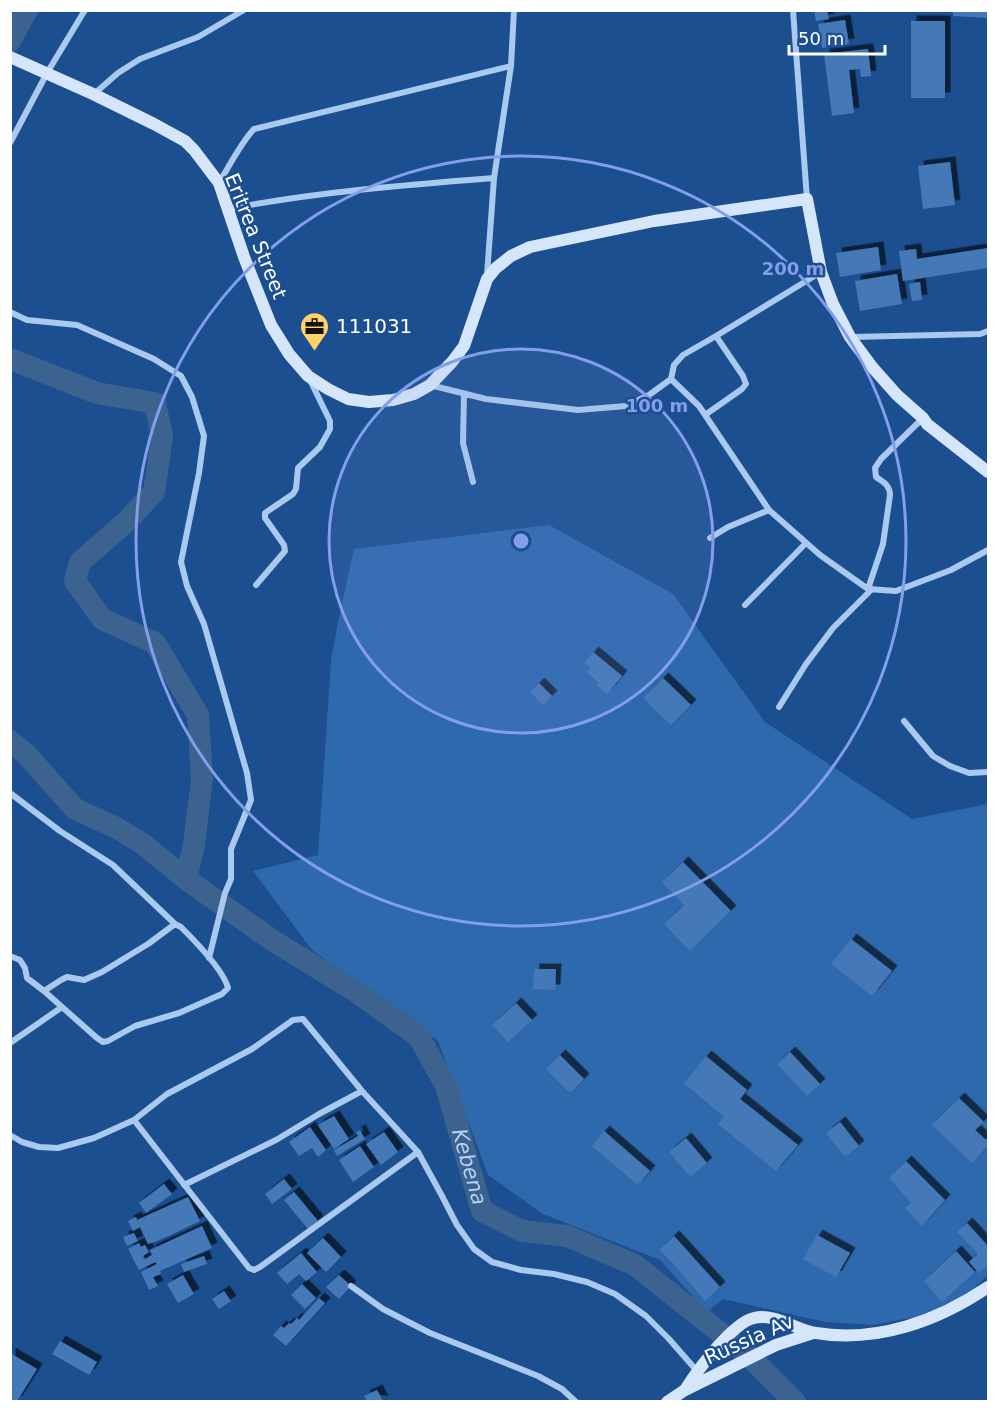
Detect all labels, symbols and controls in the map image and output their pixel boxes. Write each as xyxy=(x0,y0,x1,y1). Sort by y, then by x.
scale bar xyxy=(789,18,885,56)
text: 50 m xyxy=(798,28,844,49)
street label: Eritrea Street xyxy=(220,170,292,303)
text: 200 m xyxy=(762,258,824,279)
office icon: 111031 xyxy=(299,310,331,352)
place label: 111031 xyxy=(336,314,412,338)
text: 100 m xyxy=(626,395,688,416)
centre of rings xyxy=(511,531,531,551)
water label: Kebena xyxy=(447,1126,492,1208)
street label: Russia Av xyxy=(701,1309,797,1369)

